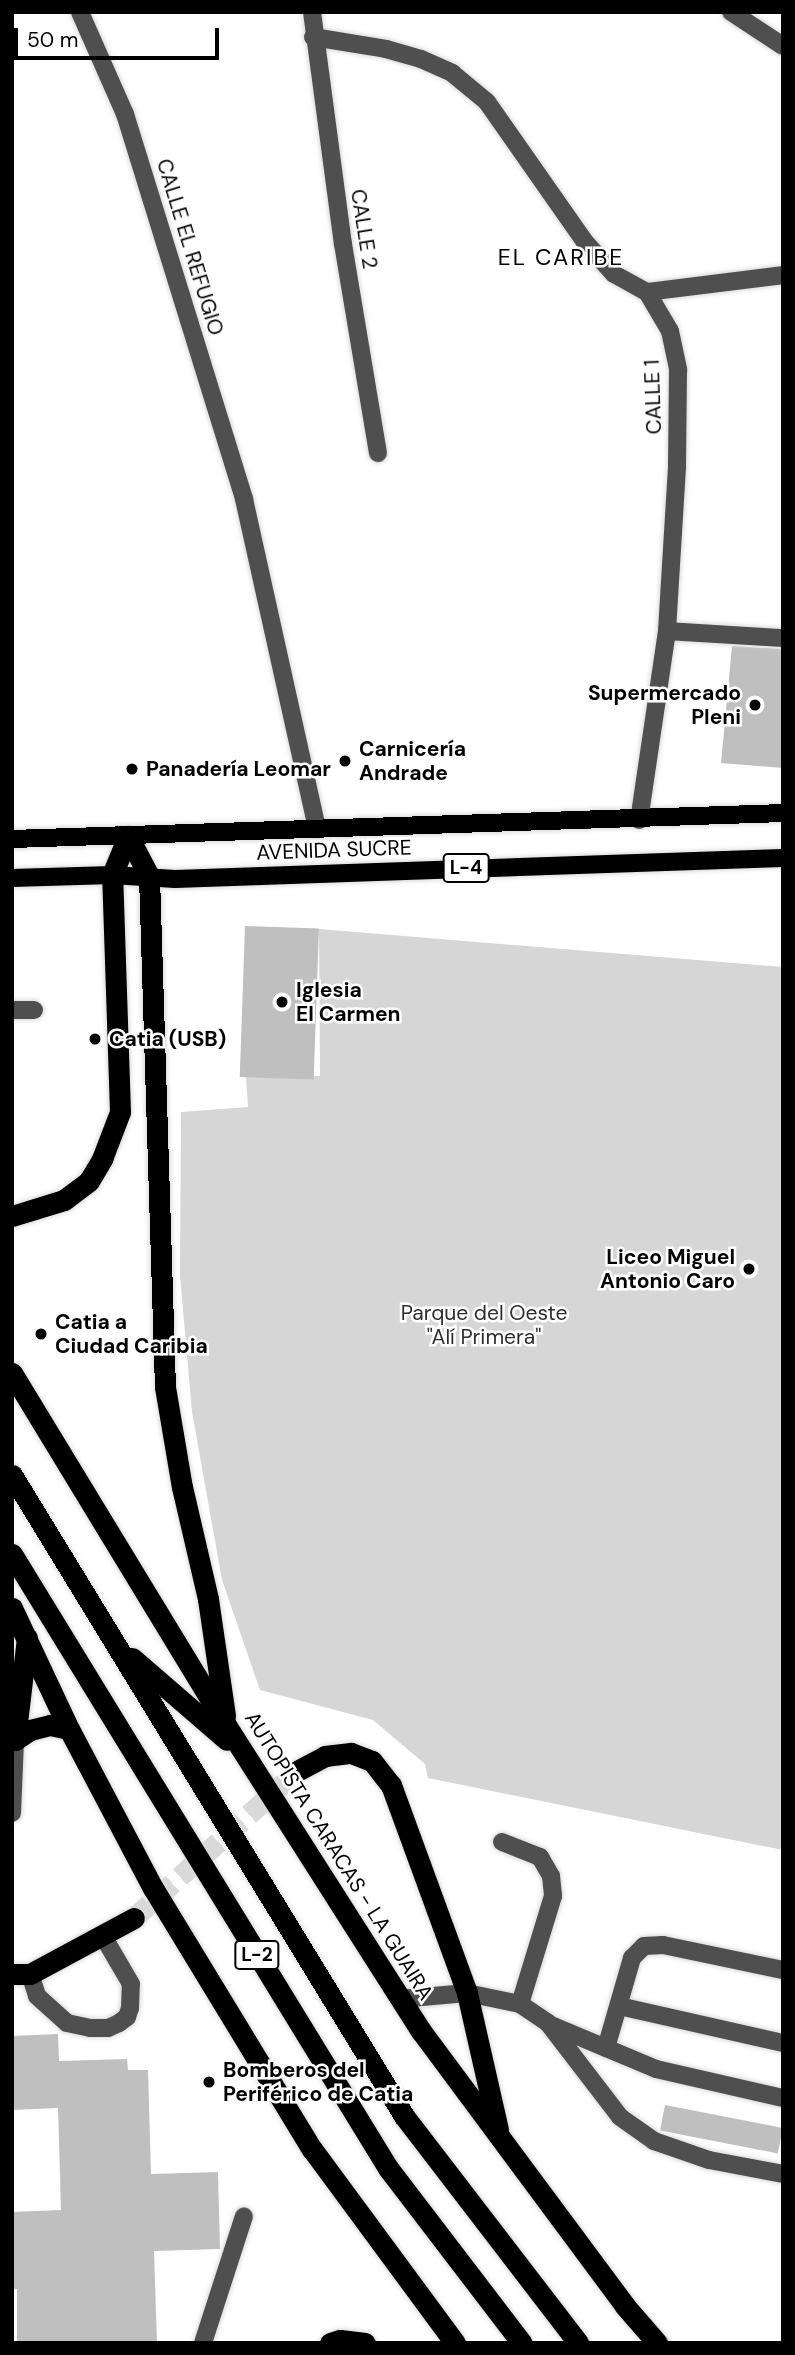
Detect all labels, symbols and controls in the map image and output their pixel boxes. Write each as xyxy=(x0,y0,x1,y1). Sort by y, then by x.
scale bar xyxy=(18,14,222,58)
text: 50 m xyxy=(27,26,78,54)
street label: CALLE EL REFUGIO xyxy=(151,156,229,338)
street label: CALLE 2 xyxy=(345,187,383,271)
district label: EL CARIBE xyxy=(499,243,623,271)
street label: CALLE 1 xyxy=(639,359,667,435)
place label: Supermercado Pleni xyxy=(588,680,741,730)
marker: Supermercado Pleni xyxy=(747,697,763,713)
place label: Carnicería Andrade xyxy=(359,736,466,786)
marker: Carnicería Andrade xyxy=(337,753,353,769)
place label: Panadería Leomar xyxy=(146,756,331,782)
marker: Panadería Leomar xyxy=(124,761,140,777)
street label: AVENIDA SUCRE xyxy=(256,835,412,865)
road number: L-4 xyxy=(442,852,490,884)
place label: Iglesia El Carmen xyxy=(296,977,401,1027)
marker: Iglesia El Carmen xyxy=(274,994,290,1010)
place label: Catia (USB) xyxy=(109,1026,226,1052)
marker: Catia (USB) xyxy=(87,1031,103,1047)
place label: Liceo Miguel Antonio Caro xyxy=(600,1244,735,1294)
marker: Liceo Miguel Antonio Caro xyxy=(741,1261,757,1277)
park label: Parque del Oeste "Alí Primera" xyxy=(401,1300,567,1350)
place label: Catia a Ciudad Caribia xyxy=(55,1309,208,1359)
marker: Catia a Ciudad Caribia xyxy=(33,1326,49,1342)
street label: AUTOPISTA CARACAS - LA GUAIRA xyxy=(239,1707,439,2005)
road number: L-2 xyxy=(234,1940,280,1970)
place label: Bomberos del Periférico de Catia xyxy=(223,2057,413,2107)
marker: Bomberos del Periférico de Catia xyxy=(201,2074,217,2090)

